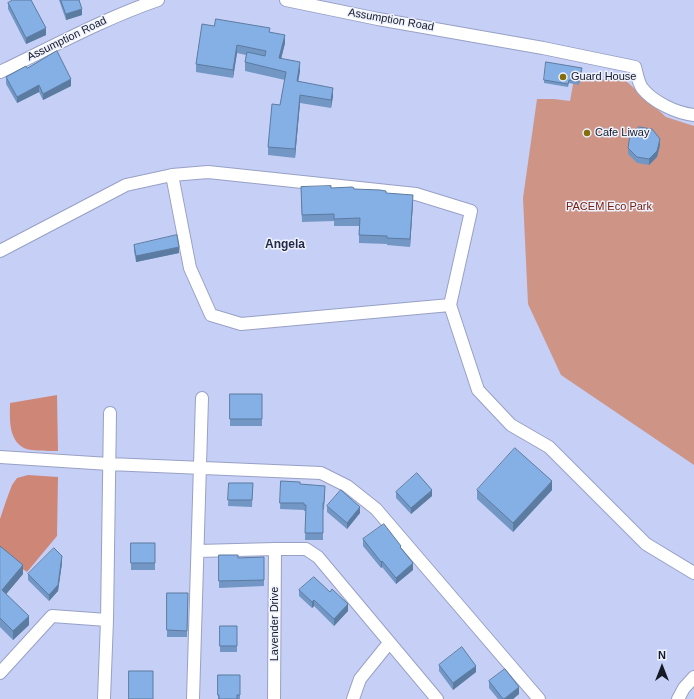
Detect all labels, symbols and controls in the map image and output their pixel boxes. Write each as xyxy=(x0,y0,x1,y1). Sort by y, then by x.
street label: Assumption Road xyxy=(347,6,435,34)
street label: Assumption Road xyxy=(25,14,109,64)
place label: Guard House xyxy=(571,70,636,84)
marker: Guard House xyxy=(558,72,568,82)
place label: Cafe Liway xyxy=(595,126,649,140)
marker: Cafe Liway xyxy=(582,128,592,138)
park label: PACEM Eco Park xyxy=(566,200,652,214)
district label: Angela xyxy=(265,238,305,252)
street label: Lavender Drive xyxy=(268,587,282,661)
north arrow xyxy=(642,647,682,687)
text: N xyxy=(658,649,666,661)

